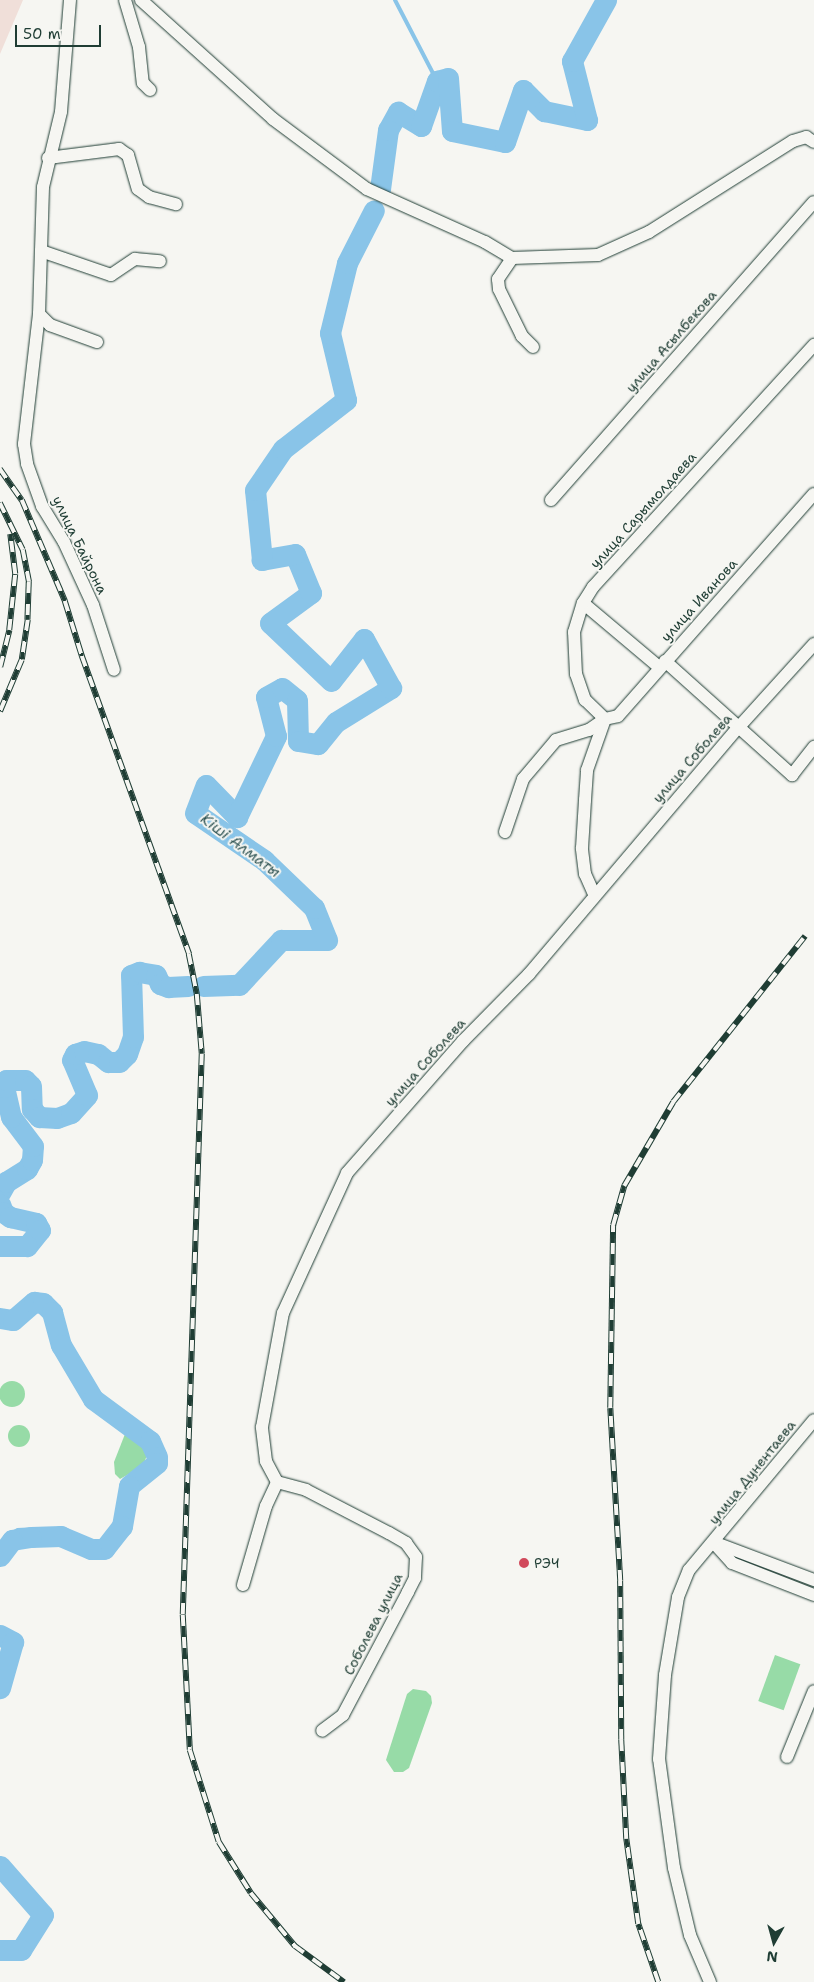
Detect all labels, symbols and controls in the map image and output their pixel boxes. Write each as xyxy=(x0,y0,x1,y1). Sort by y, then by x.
scale bar xyxy=(18,15,104,47)
text: 50 m xyxy=(23,24,61,44)
street label: улица Асылбекова xyxy=(622,286,720,396)
street label: улица Сарымолдаева xyxy=(586,448,700,572)
street label: улица Байрона xyxy=(49,493,111,597)
street label: улица Иванова xyxy=(657,555,741,645)
street label: улица Соболева xyxy=(649,710,735,806)
water label: Кіші Алматы xyxy=(197,810,283,882)
street label: улица Соболева xyxy=(381,1015,469,1109)
street label: улица Дунентаева xyxy=(705,1417,799,1527)
place label: РЭЧ xyxy=(534,1555,560,1571)
marker: РЭЧ xyxy=(518,1557,530,1569)
street label: Соболева улица xyxy=(340,1570,406,1678)
north arrow xyxy=(749,1917,799,1967)
text: N xyxy=(766,1947,779,1966)

